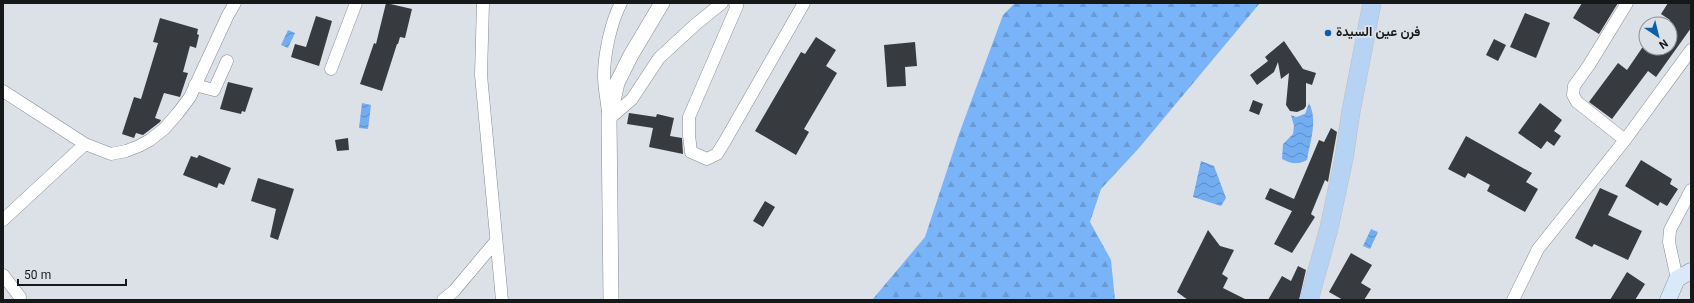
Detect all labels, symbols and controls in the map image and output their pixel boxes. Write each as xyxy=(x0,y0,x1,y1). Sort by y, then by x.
north arrow xyxy=(1638,16,1678,56)
place label: فرن عين السيدة xyxy=(1336,23,1420,43)
marker: فرن عين السيدة xyxy=(1323,28,1333,38)
text: N xyxy=(1655,34,1671,52)
scale bar xyxy=(18,261,126,287)
text: 50 m xyxy=(24,267,51,285)

